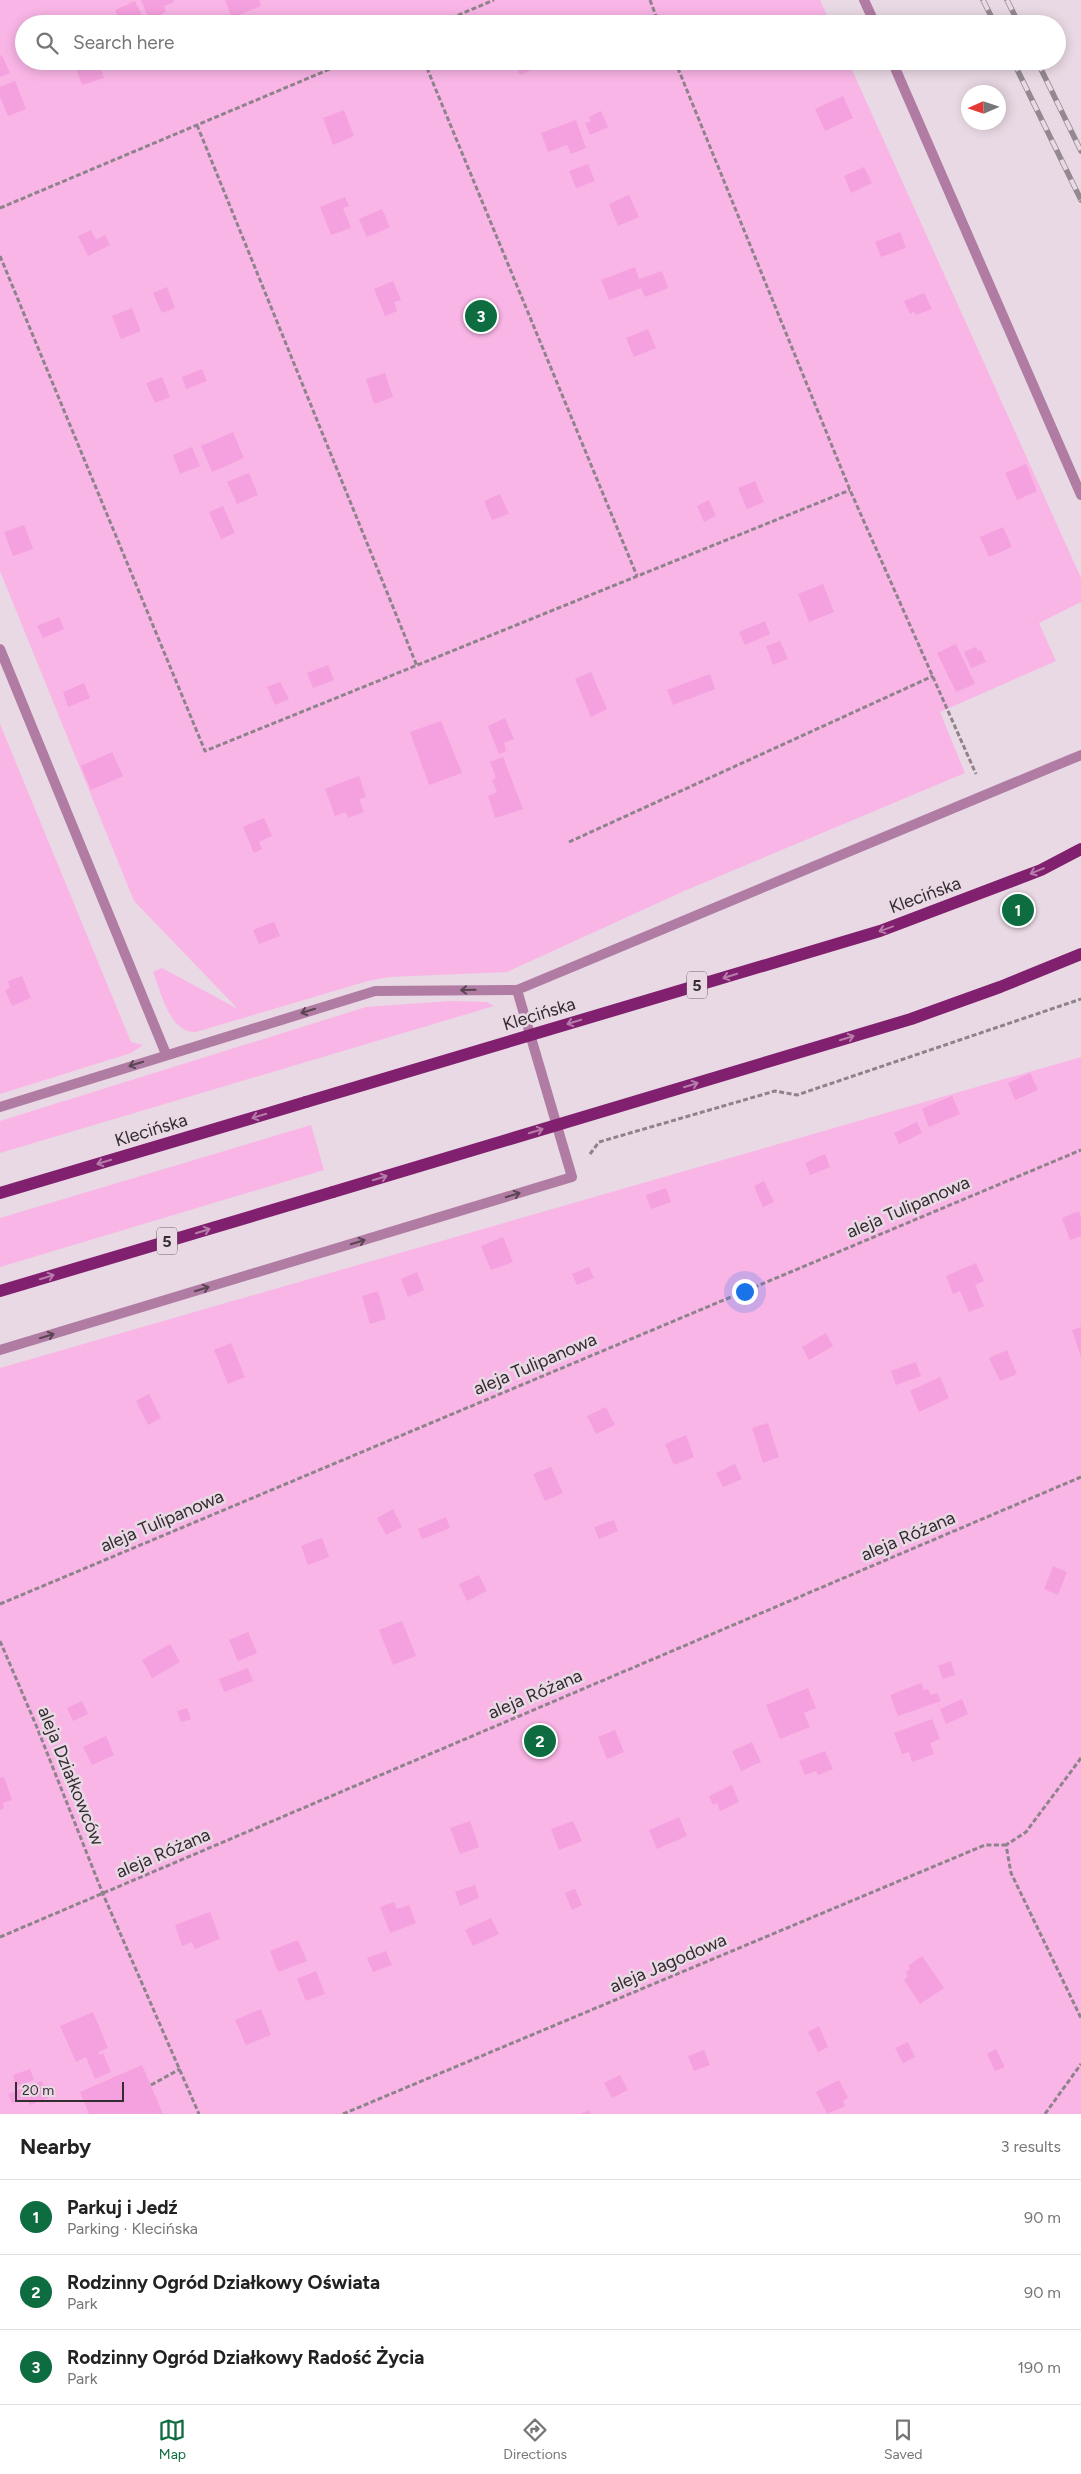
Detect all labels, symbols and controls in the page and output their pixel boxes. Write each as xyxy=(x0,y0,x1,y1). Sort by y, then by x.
search box xyxy=(15,15,1066,70)
icon: search xyxy=(33,29,61,57)
text: Search here xyxy=(73,31,175,54)
north arrow xyxy=(961,85,1006,130)
pin: 3 xyxy=(465,297,497,335)
one-way arrow xyxy=(1030,866,1045,876)
street label: Klecińska xyxy=(886,872,964,918)
pin: 1 xyxy=(1002,891,1034,929)
one-way arrow xyxy=(878,925,894,934)
one-way arrow xyxy=(722,971,738,981)
road number: 5 xyxy=(687,972,707,998)
one-way arrow xyxy=(460,985,476,995)
street label: Klecińska xyxy=(500,993,578,1035)
one-way arrow xyxy=(301,1007,317,1017)
one-way arrow xyxy=(567,1018,583,1028)
one-way arrow xyxy=(838,1032,854,1042)
one-way arrow xyxy=(129,1060,144,1069)
one-way arrow xyxy=(683,1079,699,1089)
street label: Klecińska xyxy=(112,1109,190,1151)
one-way arrow xyxy=(252,1112,268,1122)
one-way arrow xyxy=(527,1126,543,1136)
one-way arrow xyxy=(96,1158,112,1168)
street label: aleja Tulipanowa xyxy=(843,1171,973,1243)
one-way arrow xyxy=(371,1172,387,1182)
one-way arrow xyxy=(505,1189,521,1199)
one-way arrow xyxy=(194,1225,210,1235)
road number: 5 xyxy=(157,1228,177,1254)
one-way arrow xyxy=(349,1236,365,1246)
one-way arrow xyxy=(38,1272,54,1281)
your location xyxy=(732,1279,758,1305)
one-way arrow xyxy=(194,1283,210,1293)
street label: aleja Tulipanowa xyxy=(470,1328,600,1400)
one-way arrow xyxy=(38,1330,54,1340)
street label: aleja Tulipanowa xyxy=(97,1485,227,1557)
street label: aleja Różana xyxy=(857,1506,959,1566)
street label: aleja Różana xyxy=(484,1664,586,1724)
street label: aleja Działkowców xyxy=(33,1703,109,1849)
pin: 2 xyxy=(524,1722,556,1760)
street label: aleja Różana xyxy=(112,1823,214,1883)
street label: aleja Jagodowa xyxy=(606,1929,730,1997)
scale bar xyxy=(15,2079,124,2102)
text: 20 m xyxy=(22,2082,54,2099)
text: Nearby xyxy=(20,2134,91,2159)
text: 3 results xyxy=(1001,2137,1061,2156)
text: Parkuj i Jedź xyxy=(67,2196,178,2219)
text: 1 xyxy=(33,2208,39,2227)
text: 90 m xyxy=(1024,2208,1061,2227)
text: Parking · Klecińska xyxy=(67,2219,198,2238)
text: Rodzinny Ogród Działkowy Oświata xyxy=(67,2271,380,2294)
text: 2 xyxy=(31,2283,41,2302)
text: 90 m xyxy=(1024,2283,1061,2302)
text: Park xyxy=(67,2294,97,2313)
text: Rodzinny Ogród Działkowy Radość Życia xyxy=(67,2346,424,2369)
text: 3 xyxy=(32,2358,40,2377)
text: 190 m xyxy=(1018,2358,1061,2377)
text: Park xyxy=(67,2369,97,2388)
tab: Map xyxy=(158,2416,186,2463)
tab: Directions xyxy=(503,2416,567,2463)
tab: Saved xyxy=(884,2416,923,2463)

